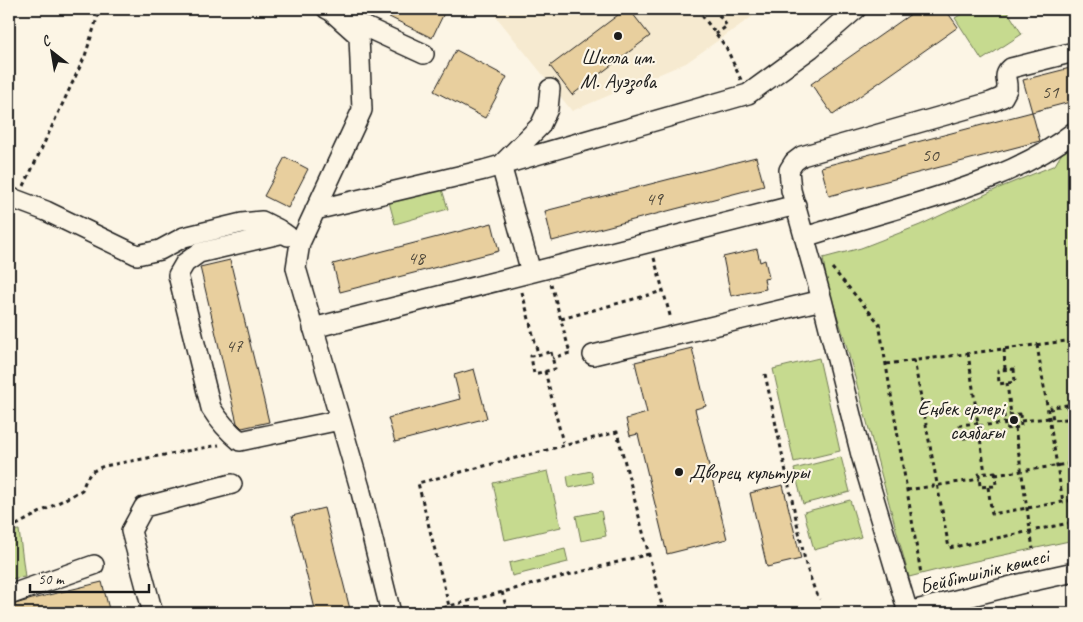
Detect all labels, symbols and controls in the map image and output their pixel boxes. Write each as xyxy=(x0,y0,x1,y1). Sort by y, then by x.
north arrow xyxy=(28,28,78,78)
marker: Школа им. М. Ауэзова xyxy=(612,30,624,42)
text: С xyxy=(38,31,55,50)
place label: Школа им. М. Ауэзова xyxy=(580,44,658,95)
house number: 51 xyxy=(1041,80,1060,104)
house number: 50 xyxy=(921,143,940,167)
house number: 49 xyxy=(645,187,664,211)
house number: 48 xyxy=(407,246,427,270)
house number: 47 xyxy=(225,334,244,358)
place label: Еңбек ерлері саябағы xyxy=(917,395,1007,445)
marker: Еңбек ерлері саябағы xyxy=(1008,414,1020,426)
place label: Дворец культуры xyxy=(689,459,811,485)
marker: Дворец культуры xyxy=(673,466,685,478)
street label: Бейбітшілік көшесі xyxy=(917,542,1054,600)
scale bar xyxy=(30,562,149,594)
text: 50 m xyxy=(38,570,65,589)

